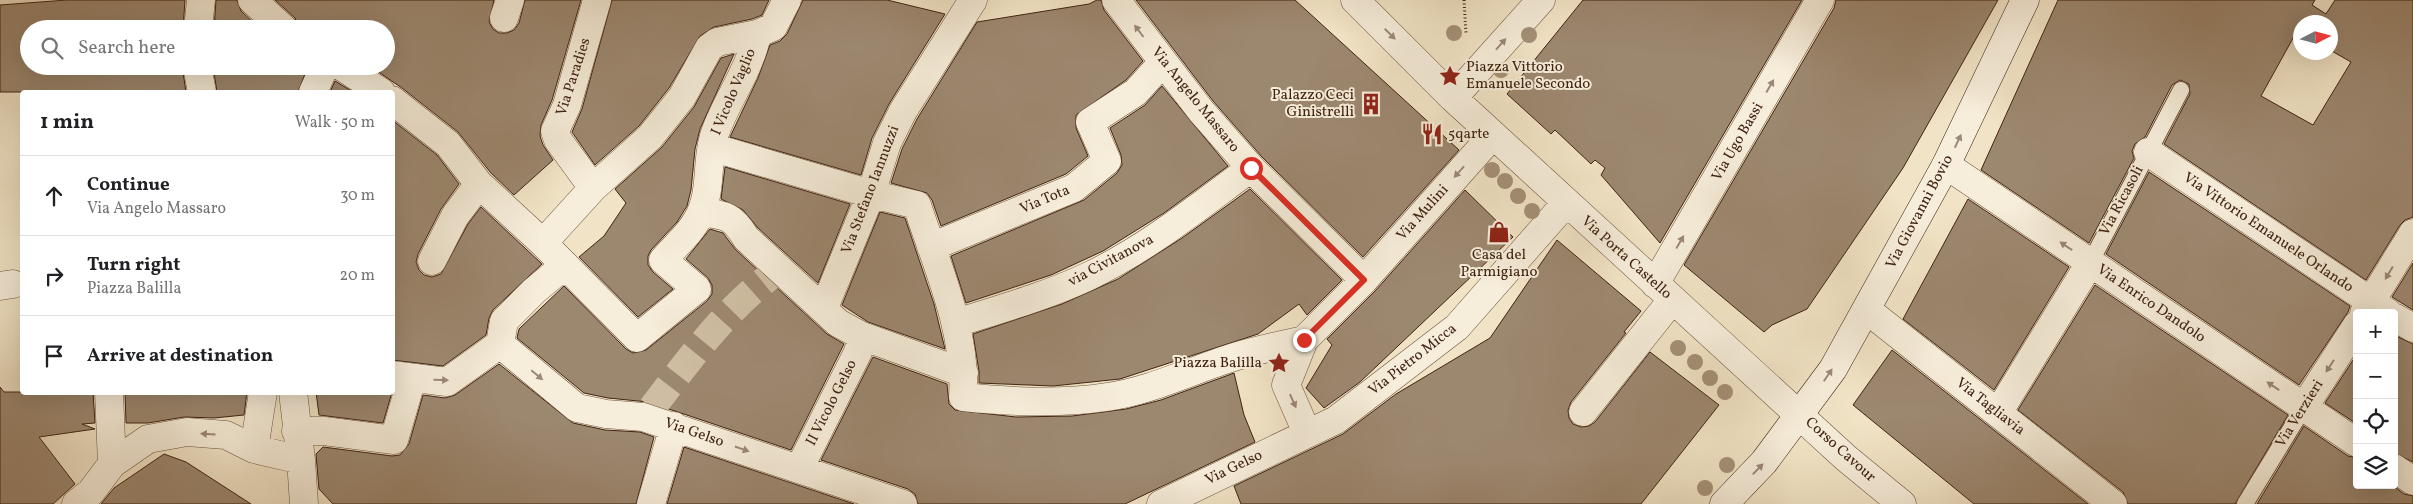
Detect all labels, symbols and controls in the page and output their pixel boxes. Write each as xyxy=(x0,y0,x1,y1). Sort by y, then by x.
north arrow xyxy=(2293,15,2338,60)
search box xyxy=(20,20,395,75)
one-way arrow xyxy=(1134,25,1145,38)
one-way arrow xyxy=(1383,28,1395,40)
icon: search xyxy=(38,34,66,62)
text: Search here xyxy=(78,35,175,61)
street label: Via Paradies xyxy=(552,35,596,119)
one-way arrow xyxy=(1496,37,1507,50)
street label: Via Angelo Massaro xyxy=(1146,43,1244,157)
street label: I Vicolo Vaglio xyxy=(706,45,762,139)
place label: Piazza Vittorio Emanuele Secondo xyxy=(1466,57,1590,95)
place icon: Piazza Vittorio Emanuele Secondo xyxy=(1437,63,1463,89)
one-way arrow xyxy=(1766,80,1775,93)
place label: Palazzo Ceci Ginistrelli xyxy=(1272,85,1354,123)
building icon: Palazzo Ceci Ginistrelli xyxy=(1358,91,1384,117)
street label: Via Ugo Bassi xyxy=(1707,99,1769,185)
text: 1 min xyxy=(40,108,94,137)
text: Walk · 50 m xyxy=(295,112,375,134)
restaurant icon: 5qarte xyxy=(1419,121,1445,147)
street label: Via Stefano Iannuzzi xyxy=(837,123,905,257)
place label: 5qarte xyxy=(1448,124,1489,145)
one-way arrow xyxy=(1954,134,1962,148)
street label: Via Giovanni Bovio xyxy=(1881,151,1959,273)
route start xyxy=(1240,157,1263,180)
street label: Via Ricasoli xyxy=(2095,162,2149,240)
one-way arrow xyxy=(1454,165,1465,178)
street label: Via Vittorio Emanuele Orlando xyxy=(2179,168,2357,298)
text: Continue xyxy=(87,172,170,198)
street label: Via Tota xyxy=(1017,180,1073,220)
street label: Via Mulini xyxy=(1392,180,1454,246)
icon: ahead xyxy=(40,182,68,210)
text: 30 m xyxy=(340,185,375,207)
text: Via Angelo Massaro xyxy=(87,198,226,220)
street label: Via Porta Castello xyxy=(1576,211,1676,305)
shop icon: Casa del Parmigiano xyxy=(1486,219,1512,245)
street label: via Civitanova xyxy=(1064,230,1158,292)
one-way arrow xyxy=(1675,235,1684,248)
one-way arrow xyxy=(2059,241,2072,251)
place label: Casa del Parmigiano xyxy=(1461,245,1537,283)
text: Turn right xyxy=(87,252,180,278)
street label: Via Enrico Dandolo xyxy=(2092,260,2210,348)
icon: right xyxy=(40,262,68,290)
text: 20 m xyxy=(340,265,375,287)
one-way arrow xyxy=(2384,266,2393,279)
text: Piazza Balilla xyxy=(87,278,181,300)
map controls xyxy=(2353,309,2398,489)
button: + xyxy=(2353,309,2398,354)
street label: Via Pietro Micca xyxy=(1364,319,1462,401)
route end xyxy=(1293,329,1316,352)
icon: arrive xyxy=(40,342,68,370)
text: Arrive at destination xyxy=(87,343,273,369)
place icon: Piazza Balilla xyxy=(1266,350,1292,376)
place label: Piazza Balilla xyxy=(1174,353,1262,374)
button: − xyxy=(2353,354,2398,399)
street label: II Vicolo Gelso xyxy=(801,356,863,450)
one-way arrow xyxy=(2326,359,2335,372)
one-way arrow xyxy=(1823,368,1833,382)
one-way arrow xyxy=(531,370,544,381)
street label: Via Tagliavia xyxy=(1951,373,2029,441)
street label: Via Verzieri xyxy=(2271,376,2329,452)
one-way arrow xyxy=(433,377,449,385)
one-way arrow xyxy=(2266,382,2280,391)
one-way arrow xyxy=(1289,394,1297,408)
button: locate xyxy=(2353,399,2398,444)
street label: Corso Cavour xyxy=(1800,412,1880,488)
street label: Via Gelso xyxy=(662,413,726,453)
one-way arrow xyxy=(200,430,216,438)
button: layers xyxy=(2353,444,2398,489)
one-way arrow xyxy=(735,445,750,453)
street label: Via Gelso xyxy=(1202,445,1266,491)
one-way arrow xyxy=(1752,463,1764,475)

